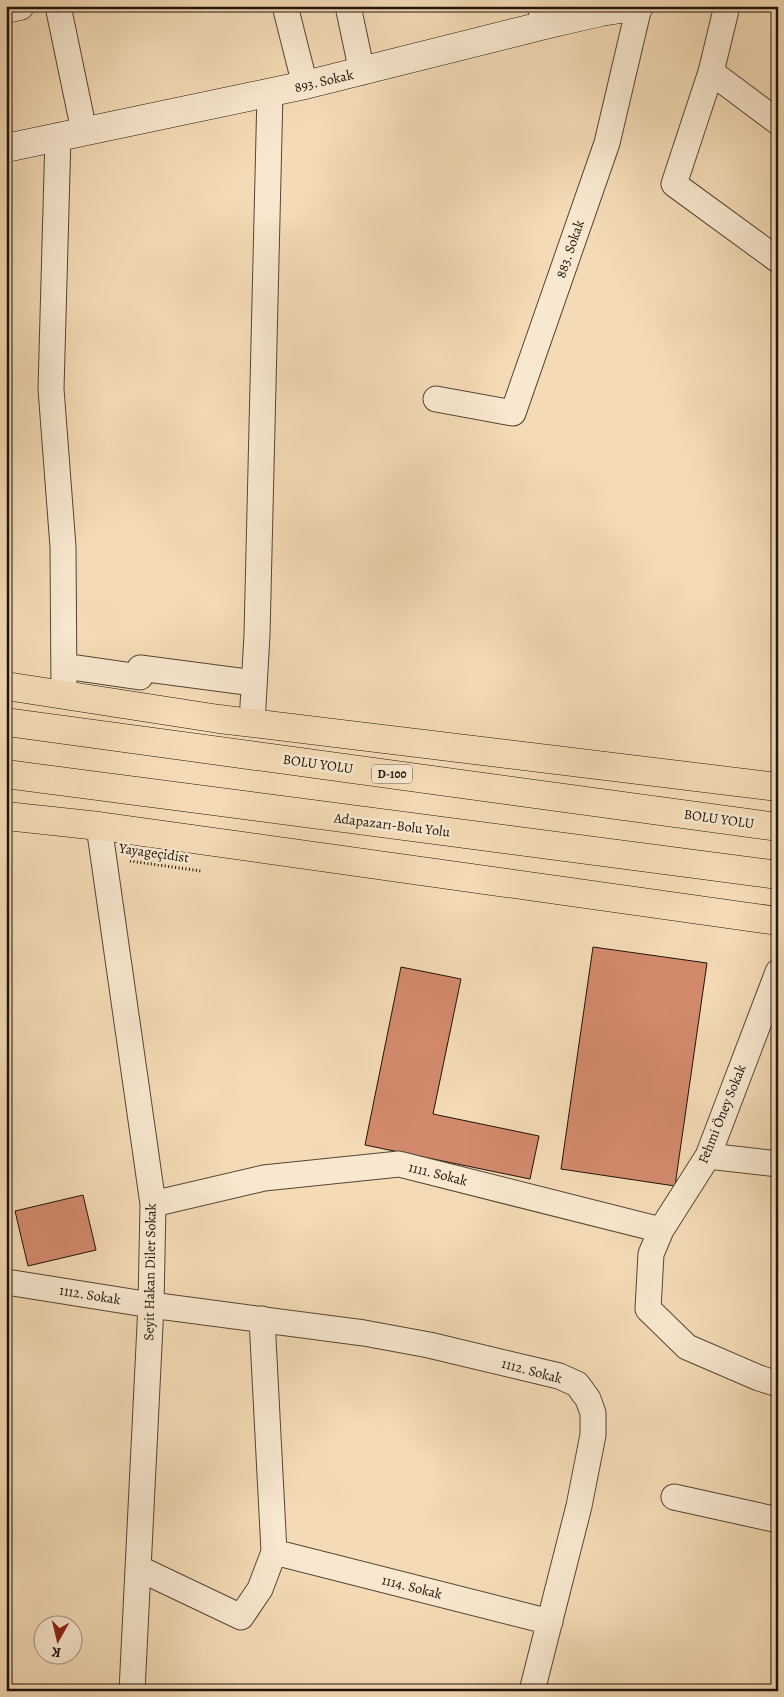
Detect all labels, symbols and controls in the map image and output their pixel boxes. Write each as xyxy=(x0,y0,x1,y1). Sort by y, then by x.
street label: 893. Sokak xyxy=(293,65,355,97)
street label: 883. Sokak xyxy=(551,217,589,281)
street label: BOLU YOLU xyxy=(282,750,355,778)
road number: D-100 xyxy=(372,764,412,784)
street label: BOLU YOLU xyxy=(683,805,756,833)
street label: Adapazarı-Bolu Yolu xyxy=(332,808,452,842)
street label: Yayageçidist xyxy=(117,839,191,867)
street label: Fehmi Öney Sokak xyxy=(693,1061,751,1167)
street label: 1111. Sokak xyxy=(407,1158,470,1191)
street label: Seyit Hakan Diler Sokak xyxy=(139,1203,161,1341)
street label: 1112. Sokak xyxy=(58,1281,122,1309)
street label: 1112. Sokak xyxy=(500,1354,564,1388)
street label: 1114. Sokak xyxy=(380,1570,444,1604)
north arrow xyxy=(32,1614,82,1664)
text: K xyxy=(50,1642,62,1662)

